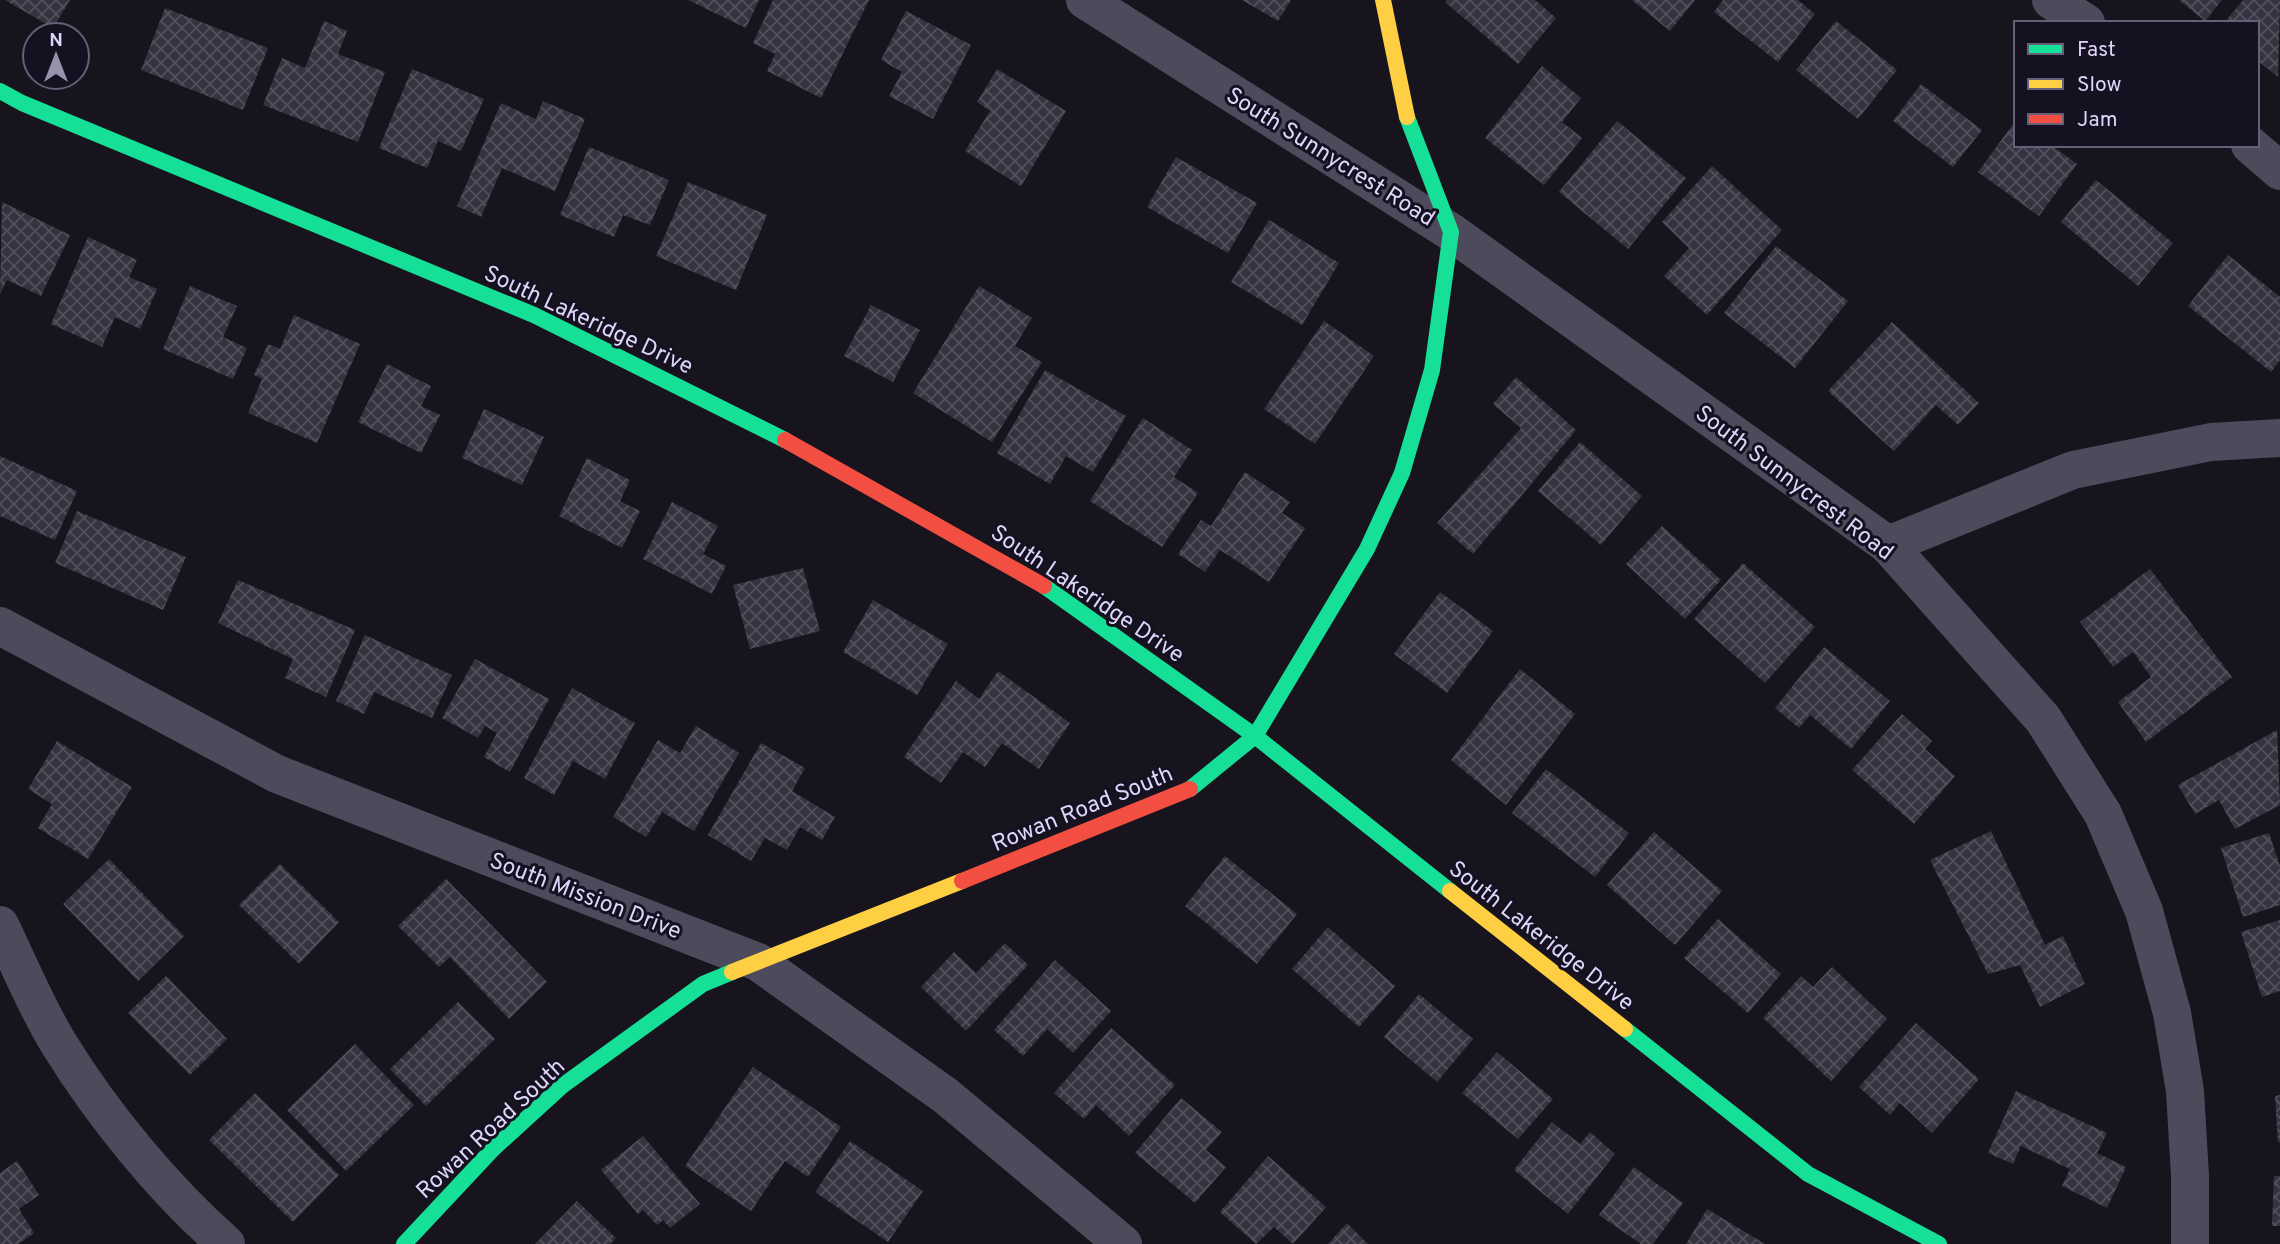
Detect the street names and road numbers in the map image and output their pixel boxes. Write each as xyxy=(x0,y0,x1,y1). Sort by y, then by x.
street label: South Sunnycrest Road xyxy=(1220,82,1439,234)
street label: South Lakeridge Drive xyxy=(479,260,697,382)
street label: South Sunnycrest Road xyxy=(1689,400,1898,568)
street label: South Lakeridge Drive xyxy=(984,519,1189,671)
street label: Rowan Road South xyxy=(988,761,1178,860)
street label: South Mission Drive xyxy=(485,847,685,947)
street label: South Lakeridge Drive xyxy=(1442,856,1639,1018)
street label: Rowan Road South xyxy=(411,1053,572,1206)

